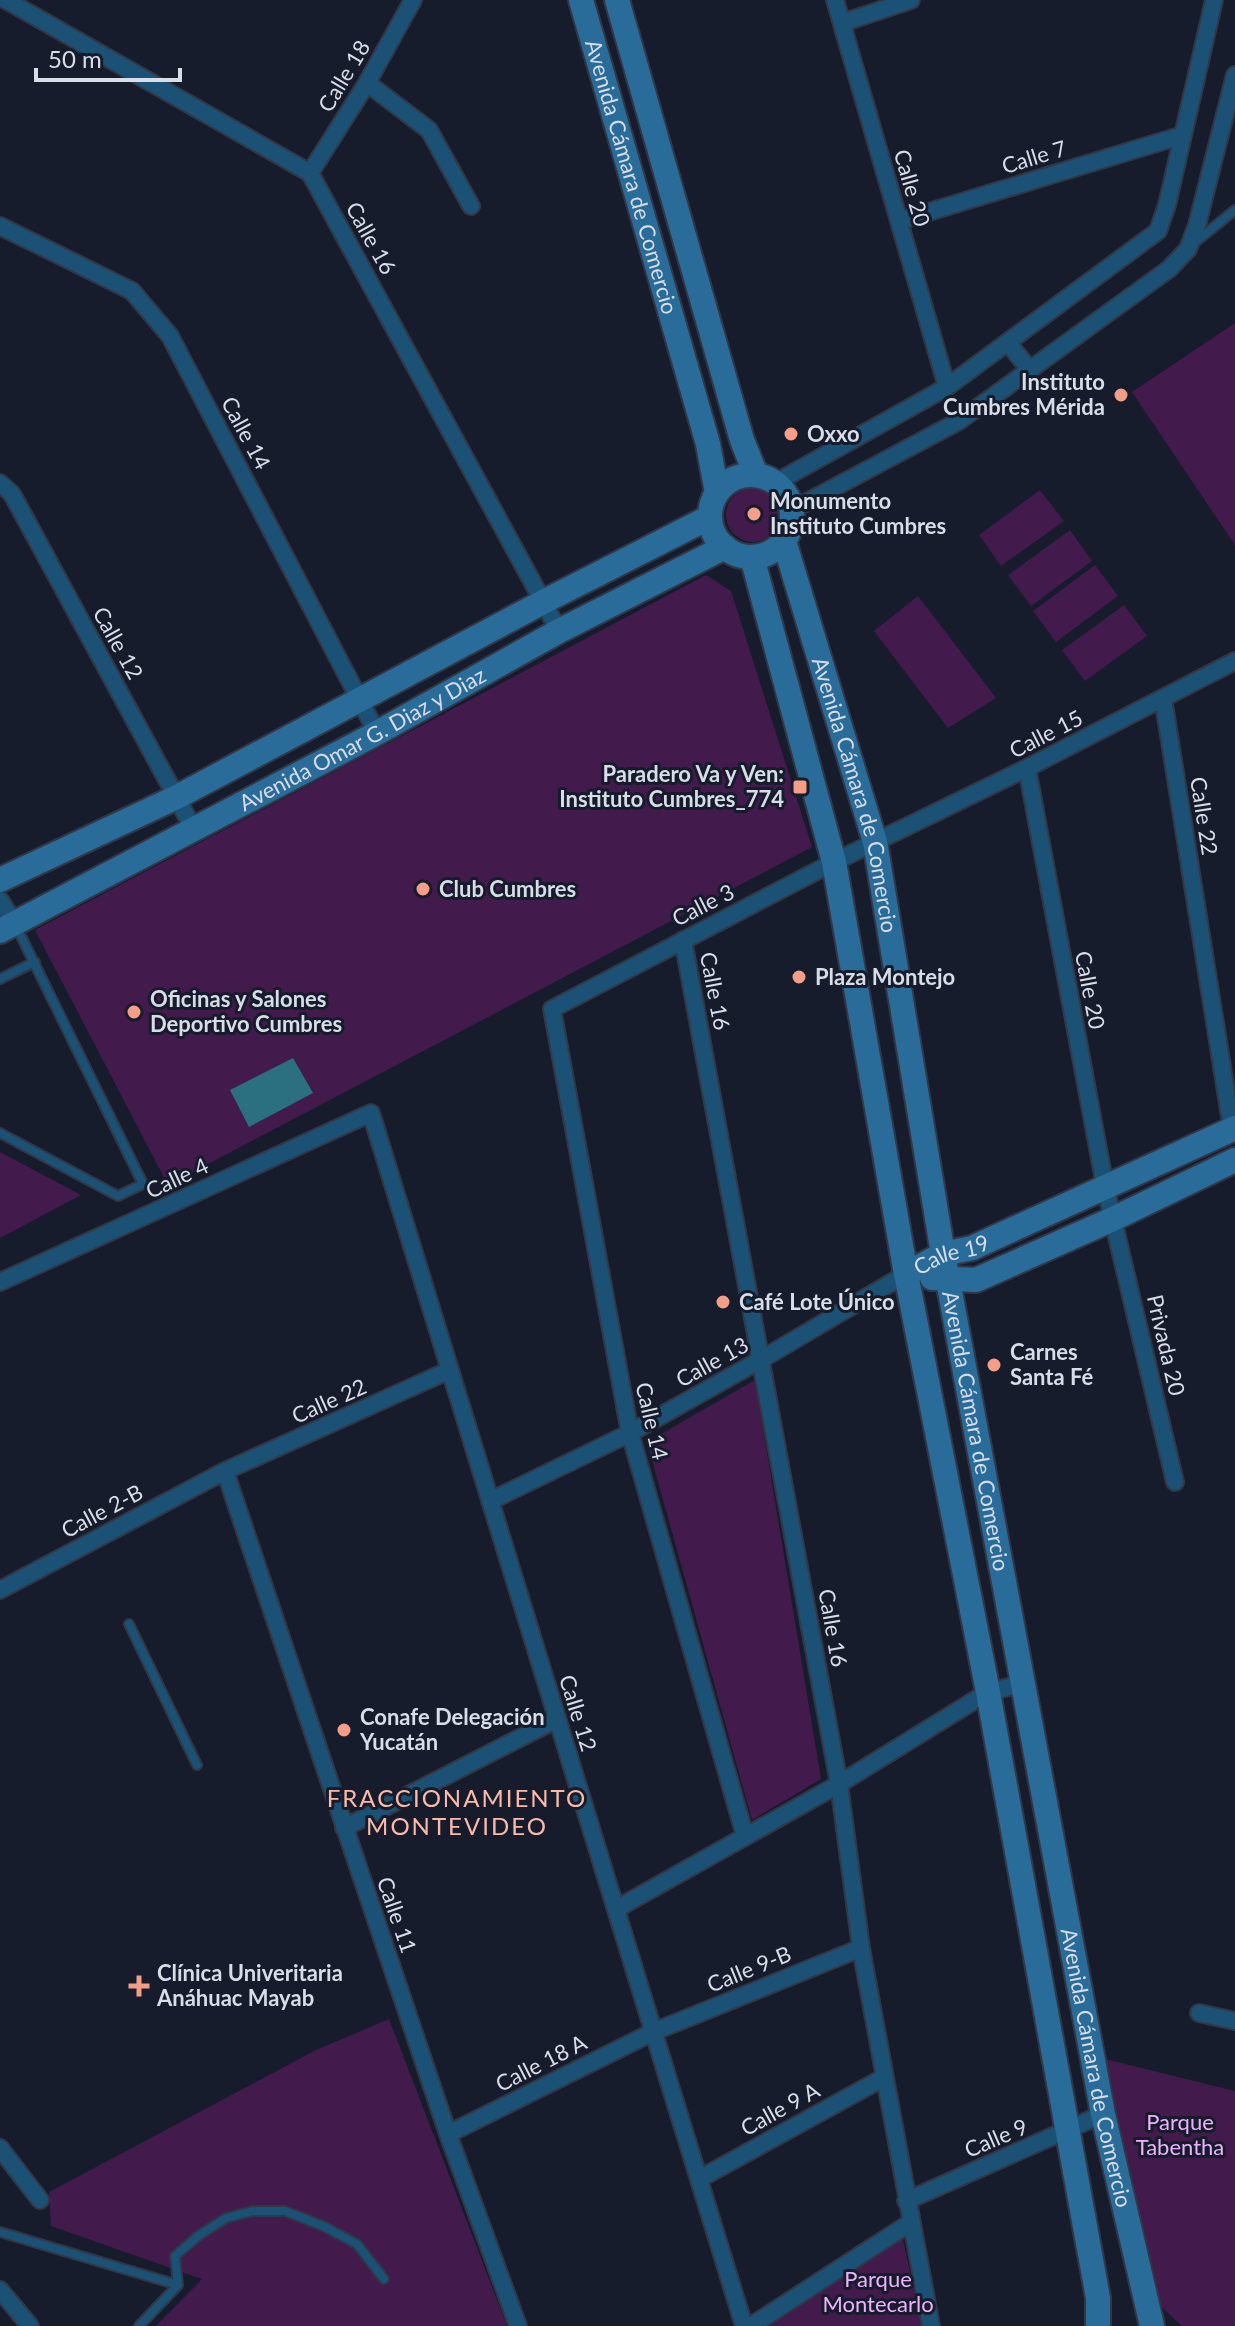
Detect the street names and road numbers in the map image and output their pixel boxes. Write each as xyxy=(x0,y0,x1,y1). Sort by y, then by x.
street label: Calle 18 xyxy=(312,35,375,116)
street label: Avenida Cámara de Comercio xyxy=(580,36,684,317)
street label: Calle 7 xyxy=(998,134,1069,179)
street label: Calle 20 xyxy=(889,146,936,230)
street label: Calle 16 xyxy=(341,197,402,279)
street label: Calle 14 xyxy=(216,392,277,474)
street label: Calle 12 xyxy=(88,602,149,684)
street label: Avenida Cámara de Comercio xyxy=(807,654,904,935)
street label: Avenida Omar G. Diaz y Diaz xyxy=(234,661,490,816)
street label: Calle 15 xyxy=(1005,704,1087,763)
street label: Calle 22 xyxy=(1185,775,1224,857)
street label: Calle 3 xyxy=(667,878,738,932)
street label: Calle 20 xyxy=(1070,949,1111,1031)
street label: Calle 16 xyxy=(695,950,736,1032)
street label: Calle 4 xyxy=(141,1151,213,1204)
street label: Calle 19 xyxy=(909,1228,994,1280)
street label: Avenida Cámara de Comercio xyxy=(937,1289,1016,1573)
street label: Privada 20 xyxy=(1142,1292,1191,1398)
street label: Calle 13 xyxy=(671,1331,753,1392)
street label: Calle 22 xyxy=(287,1372,370,1429)
street label: Calle 14 xyxy=(630,1379,675,1463)
street label: Calle 2-B xyxy=(56,1478,147,1543)
street label: Calle 16 xyxy=(813,1587,854,1669)
street label: Calle 12 xyxy=(554,1671,603,1754)
street label: Calle 11 xyxy=(372,1873,423,1956)
street label: Avenida Cámara de Comercio xyxy=(1056,1926,1138,2210)
street label: Calle 9-B xyxy=(703,1939,795,1998)
street label: Calle 18 A xyxy=(491,2028,591,2097)
street label: Calle 9 A xyxy=(736,2076,824,2141)
street label: Calle 9 xyxy=(960,2112,1031,2163)

